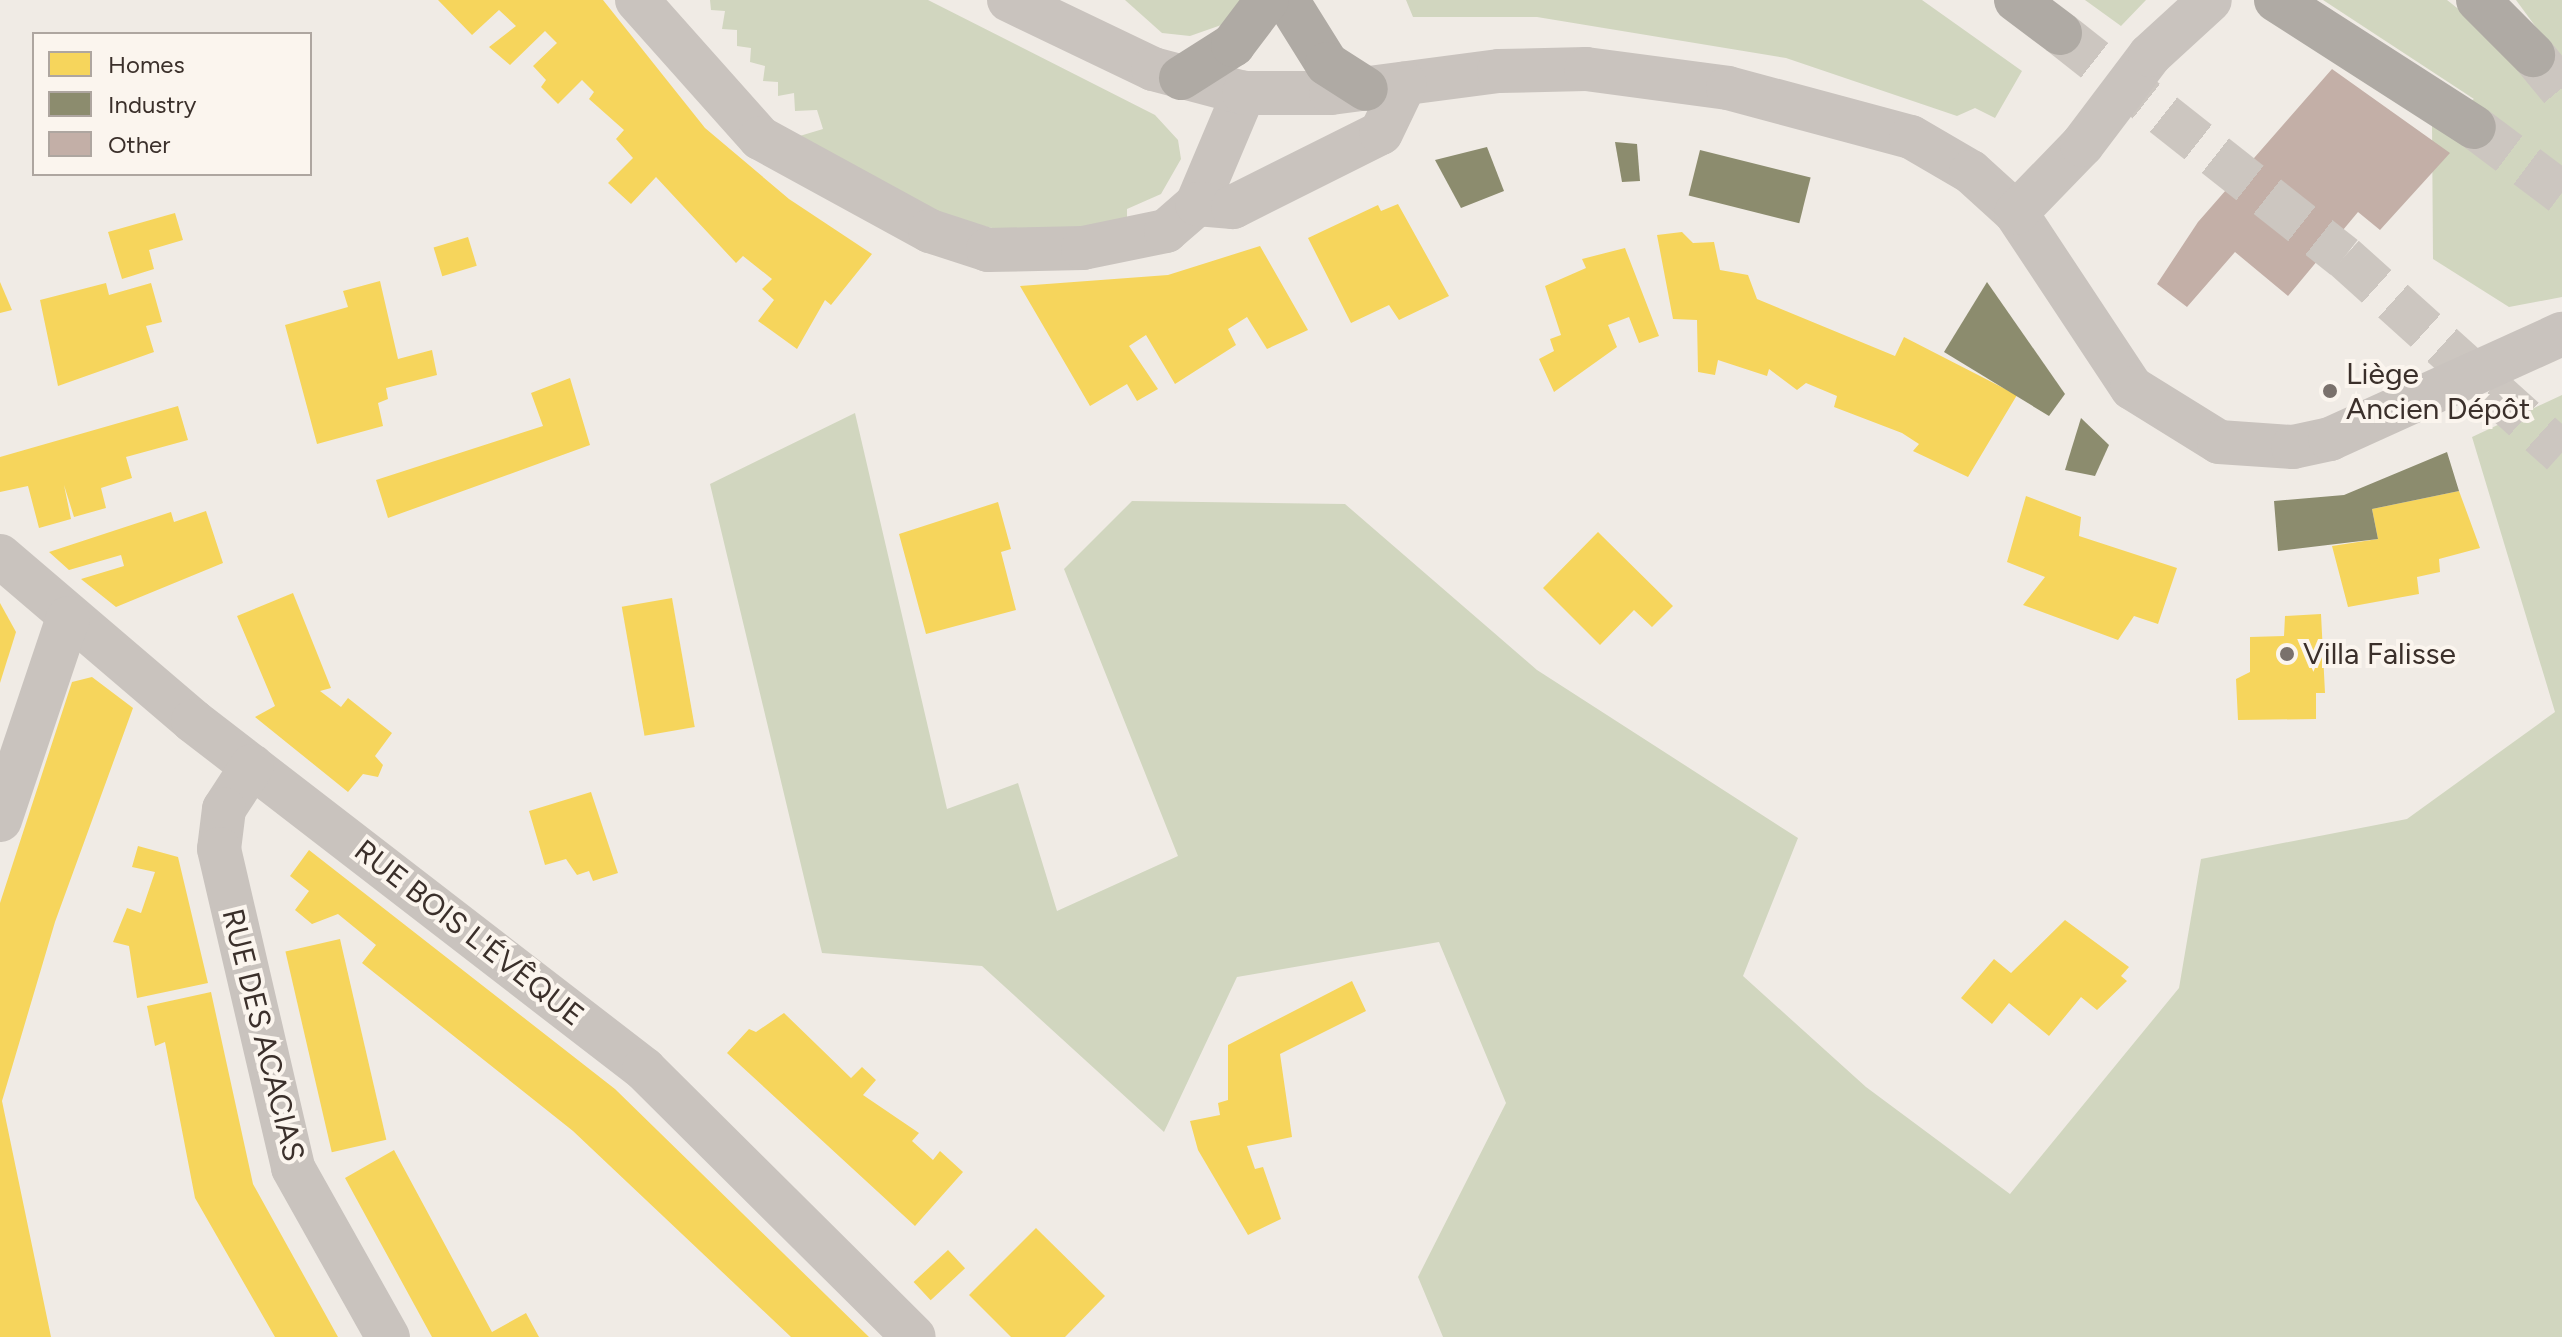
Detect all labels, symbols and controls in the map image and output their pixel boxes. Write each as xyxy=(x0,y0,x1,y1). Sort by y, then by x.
legend xyxy=(32,32,312,176)
text: Homes xyxy=(108,50,185,79)
text: Industry xyxy=(108,90,196,119)
text: Other xyxy=(108,130,170,159)
place label: Liège Ancien Dépôt xyxy=(2346,356,2530,426)
marker: Liège Ancien Dépôt xyxy=(2321,382,2339,400)
place label: Villa Falisse xyxy=(2303,636,2456,672)
marker: Villa Falisse xyxy=(2278,645,2296,663)
street label: RUE BOIS L'ÉVÊQUE xyxy=(347,832,591,1034)
street label: RUE DES ACACIAS xyxy=(214,905,312,1165)

